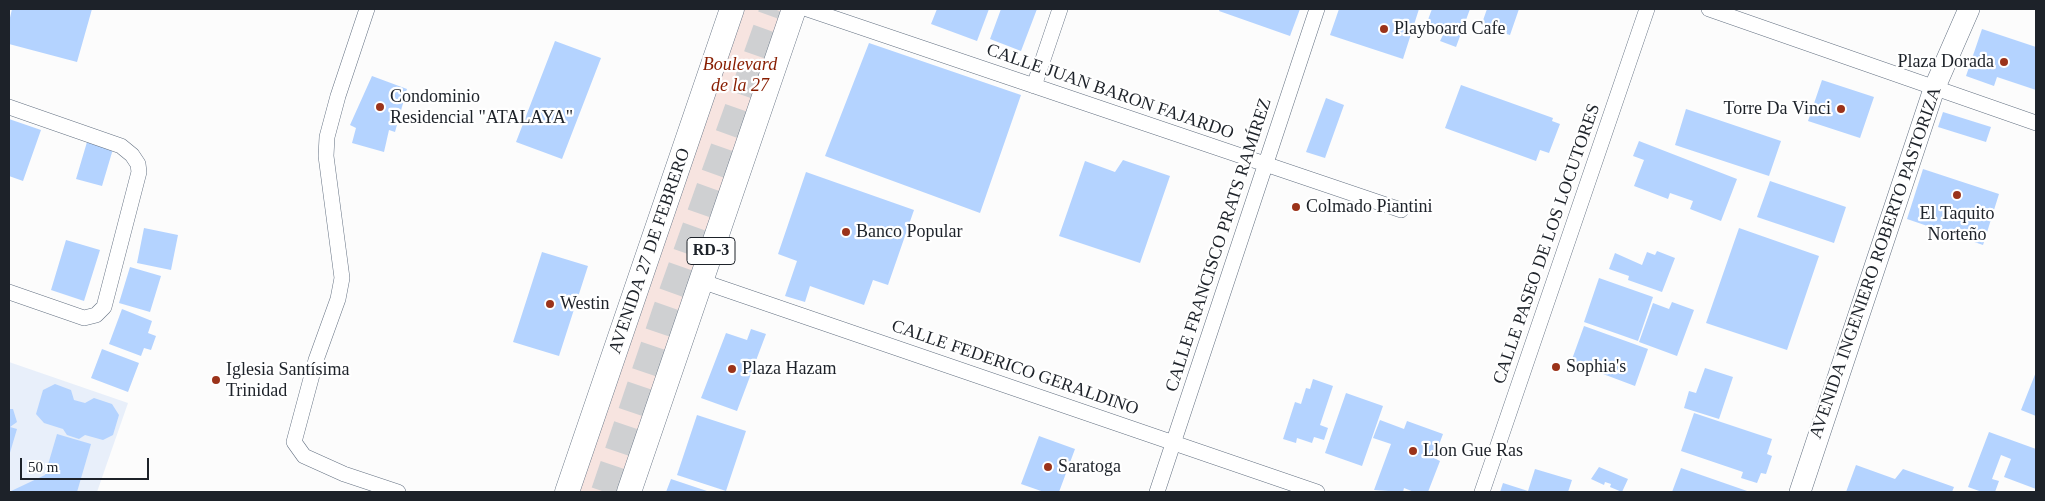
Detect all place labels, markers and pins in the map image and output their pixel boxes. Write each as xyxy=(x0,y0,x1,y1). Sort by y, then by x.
place label: Playboard Cafe xyxy=(1394,18,1505,40)
marker: Playboard Cafe xyxy=(1378,23,1390,35)
place label: Plaza Dorada xyxy=(1898,51,1994,73)
marker: Plaza Dorada xyxy=(1998,56,2010,68)
place label: Condominio Residencial "ATALAYA" xyxy=(390,86,573,128)
place label: Torre Da Vinci xyxy=(1723,98,1831,120)
marker: Condominio Residencial "ATALAYA" xyxy=(374,101,386,113)
marker: Torre Da Vinci xyxy=(1835,103,1847,115)
marker: El Taquito Norteño xyxy=(1951,189,1963,201)
place label: Colmado Piantini xyxy=(1306,196,1433,218)
marker: Colmado Piantini xyxy=(1290,201,1302,213)
place label: El Taquito Norteño xyxy=(1919,203,1995,245)
place label: Banco Popular xyxy=(856,221,962,243)
marker: Banco Popular xyxy=(840,226,852,238)
place label: Westin xyxy=(560,293,610,315)
marker: Westin xyxy=(544,298,556,310)
place label: Sophia's xyxy=(1566,356,1626,378)
place label: Plaza Hazam xyxy=(742,358,836,380)
place label: Iglesia Santísima Trinidad xyxy=(226,359,349,402)
marker: Sophia's xyxy=(1550,361,1562,373)
marker: Plaza Hazam xyxy=(726,363,738,375)
marker: Iglesia Santísima Trinidad xyxy=(210,374,222,386)
place label: Llon Gue Ras xyxy=(1423,440,1523,462)
marker: Llon Gue Ras xyxy=(1407,445,1419,457)
place label: Saratoga xyxy=(1058,456,1121,478)
marker: Saratoga xyxy=(1042,461,1054,473)

